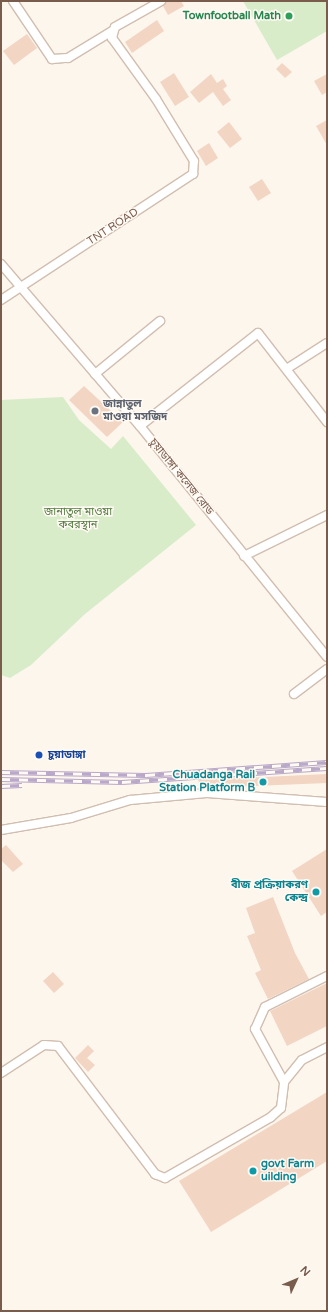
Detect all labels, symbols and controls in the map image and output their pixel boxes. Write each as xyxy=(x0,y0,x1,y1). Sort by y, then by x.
place label: Townfootball Math xyxy=(183,9,281,23)
marker: Townfootball Math xyxy=(284,11,294,21)
street label: TNT ROAD xyxy=(85,206,141,248)
place label: জান্নাতুল মাওয়া মসজিদ xyxy=(103,398,167,424)
marker: জান্নাতুল মাওয়া মসজিদ xyxy=(90,406,100,416)
street label: চুয়াডাঙ্গা কলেজ রোড xyxy=(146,436,216,518)
park label: জানাতুল মাওয়া কবরস্থান xyxy=(44,506,112,532)
place label: চুয়াডাঙ্গা xyxy=(48,748,86,762)
marker: চুয়াডাঙ্গা xyxy=(33,749,45,761)
place label: Chuadanga Rail Station Platform B xyxy=(159,769,255,795)
marker: Chuadanga Rail Station Platform B xyxy=(258,777,268,787)
place label: বীজ প্রক্রিয়াকরণ কেন্দ্র xyxy=(231,879,308,905)
marker: বীজ প্রক্রিয়াকরণ কেন্দ্র xyxy=(311,887,321,897)
place label: govt Farm uilding xyxy=(261,1158,314,1184)
marker: govt Farm uilding xyxy=(248,1166,258,1176)
north arrow xyxy=(276,1260,316,1300)
text: N xyxy=(297,1264,313,1279)

